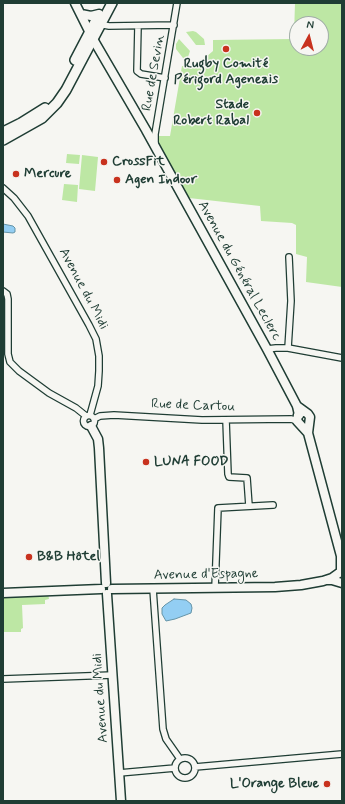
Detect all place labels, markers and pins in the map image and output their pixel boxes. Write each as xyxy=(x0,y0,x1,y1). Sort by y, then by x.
marker: Rugby Comité Périgord Ageneais xyxy=(221,44,231,54)
place label: Rugby Comité Périgord Ageneais xyxy=(174,56,278,88)
place label: Stade Robert Rabal xyxy=(173,97,249,130)
marker: Stade Robert Rabal xyxy=(252,108,262,118)
place label: CrossFit xyxy=(112,154,165,170)
marker: CrossFit xyxy=(99,157,109,167)
place label: Mercure xyxy=(24,166,71,182)
marker: Mercure xyxy=(11,169,21,179)
place label: Agen Indoor xyxy=(125,172,197,188)
marker: Agen Indoor xyxy=(112,175,122,185)
place label: LUNA FOOD xyxy=(154,454,229,470)
marker: LUNA FOOD xyxy=(141,457,151,467)
place label: B&B Hôtel xyxy=(37,549,100,565)
marker: B&B Hôtel xyxy=(24,552,34,562)
place label: L'Orange Bleue xyxy=(230,776,319,792)
marker: L'Orange Bleue xyxy=(322,779,332,789)

